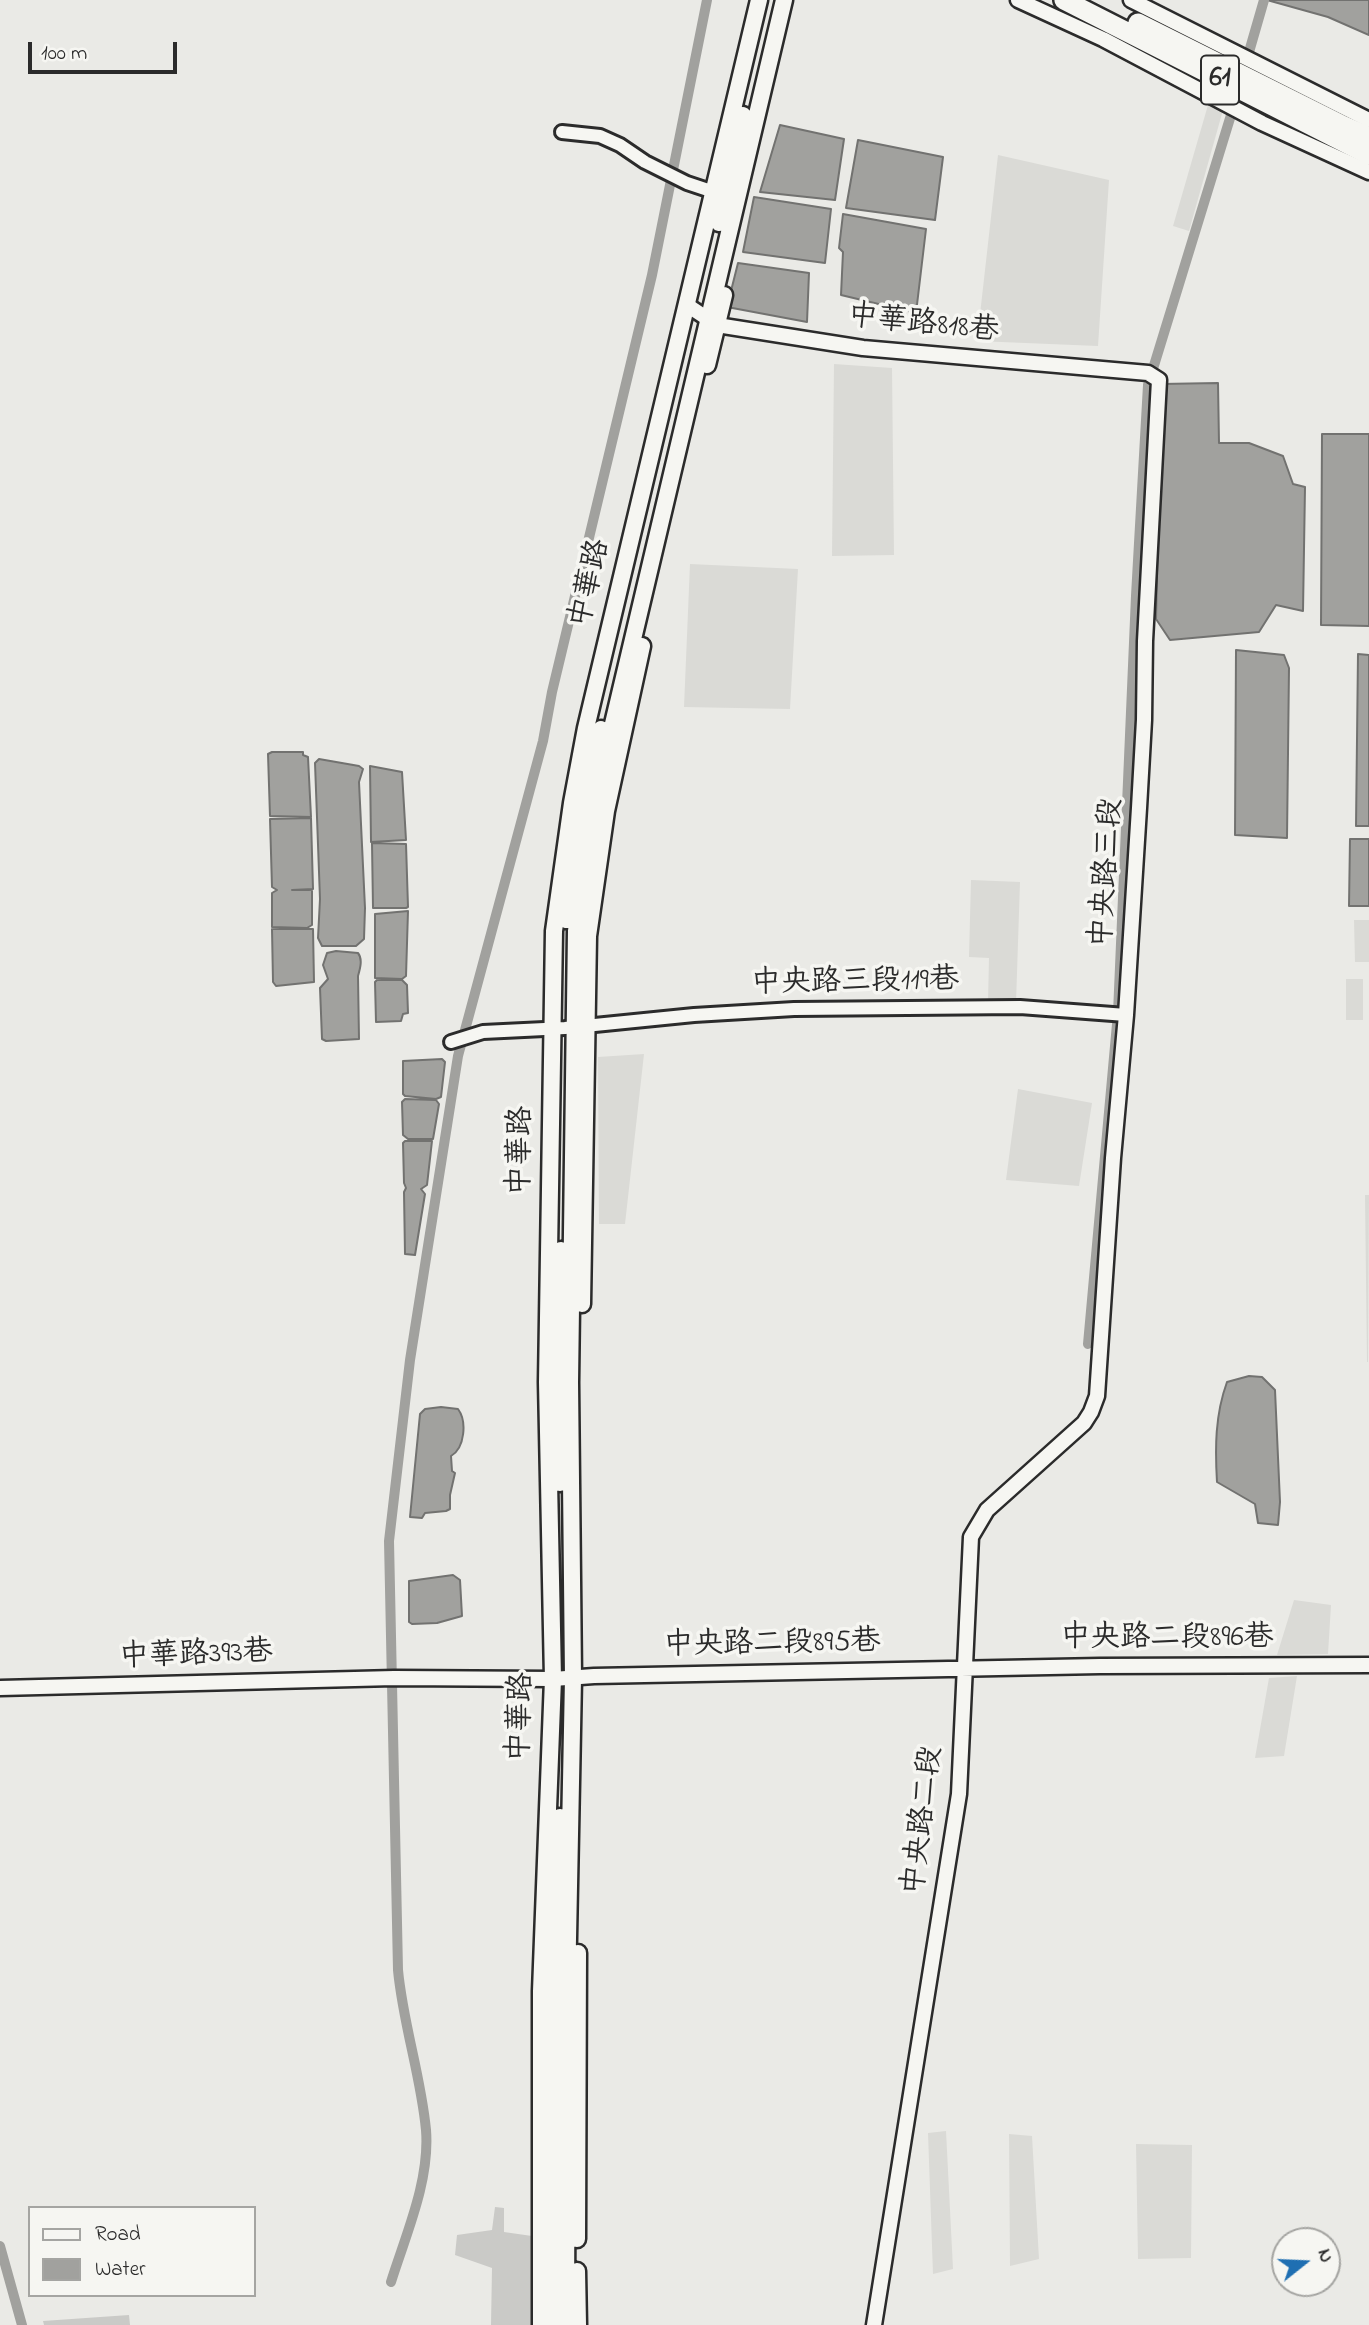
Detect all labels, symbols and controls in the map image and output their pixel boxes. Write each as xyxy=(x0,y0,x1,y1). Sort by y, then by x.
scale bar xyxy=(32,28,180,72)
text: 100 m xyxy=(41,39,87,69)
road number: 61 xyxy=(1201,56,1239,104)
street label: 中華路818巷 xyxy=(846,300,1000,352)
street label: 中華路 xyxy=(564,536,620,632)
street label: 中央路三段 xyxy=(1086,797,1132,949)
street label: 中央路三段119巷 xyxy=(751,964,959,1004)
street label: 中華路 xyxy=(504,1106,542,1196)
street label: 中央路二段896巷 xyxy=(1060,1622,1274,1658)
street label: 中央路二段895巷 xyxy=(663,1626,881,1666)
street label: 中華路393巷 xyxy=(119,1636,273,1678)
street label: 中華路 xyxy=(503,1671,543,1763)
street label: 中央路二段 xyxy=(898,1744,952,1898)
legend xyxy=(28,2206,256,2297)
text: Road xyxy=(95,2220,141,2250)
north arrow xyxy=(1271,2227,1341,2297)
text: N xyxy=(1310,2246,1339,2266)
text: Water xyxy=(95,2255,146,2285)

